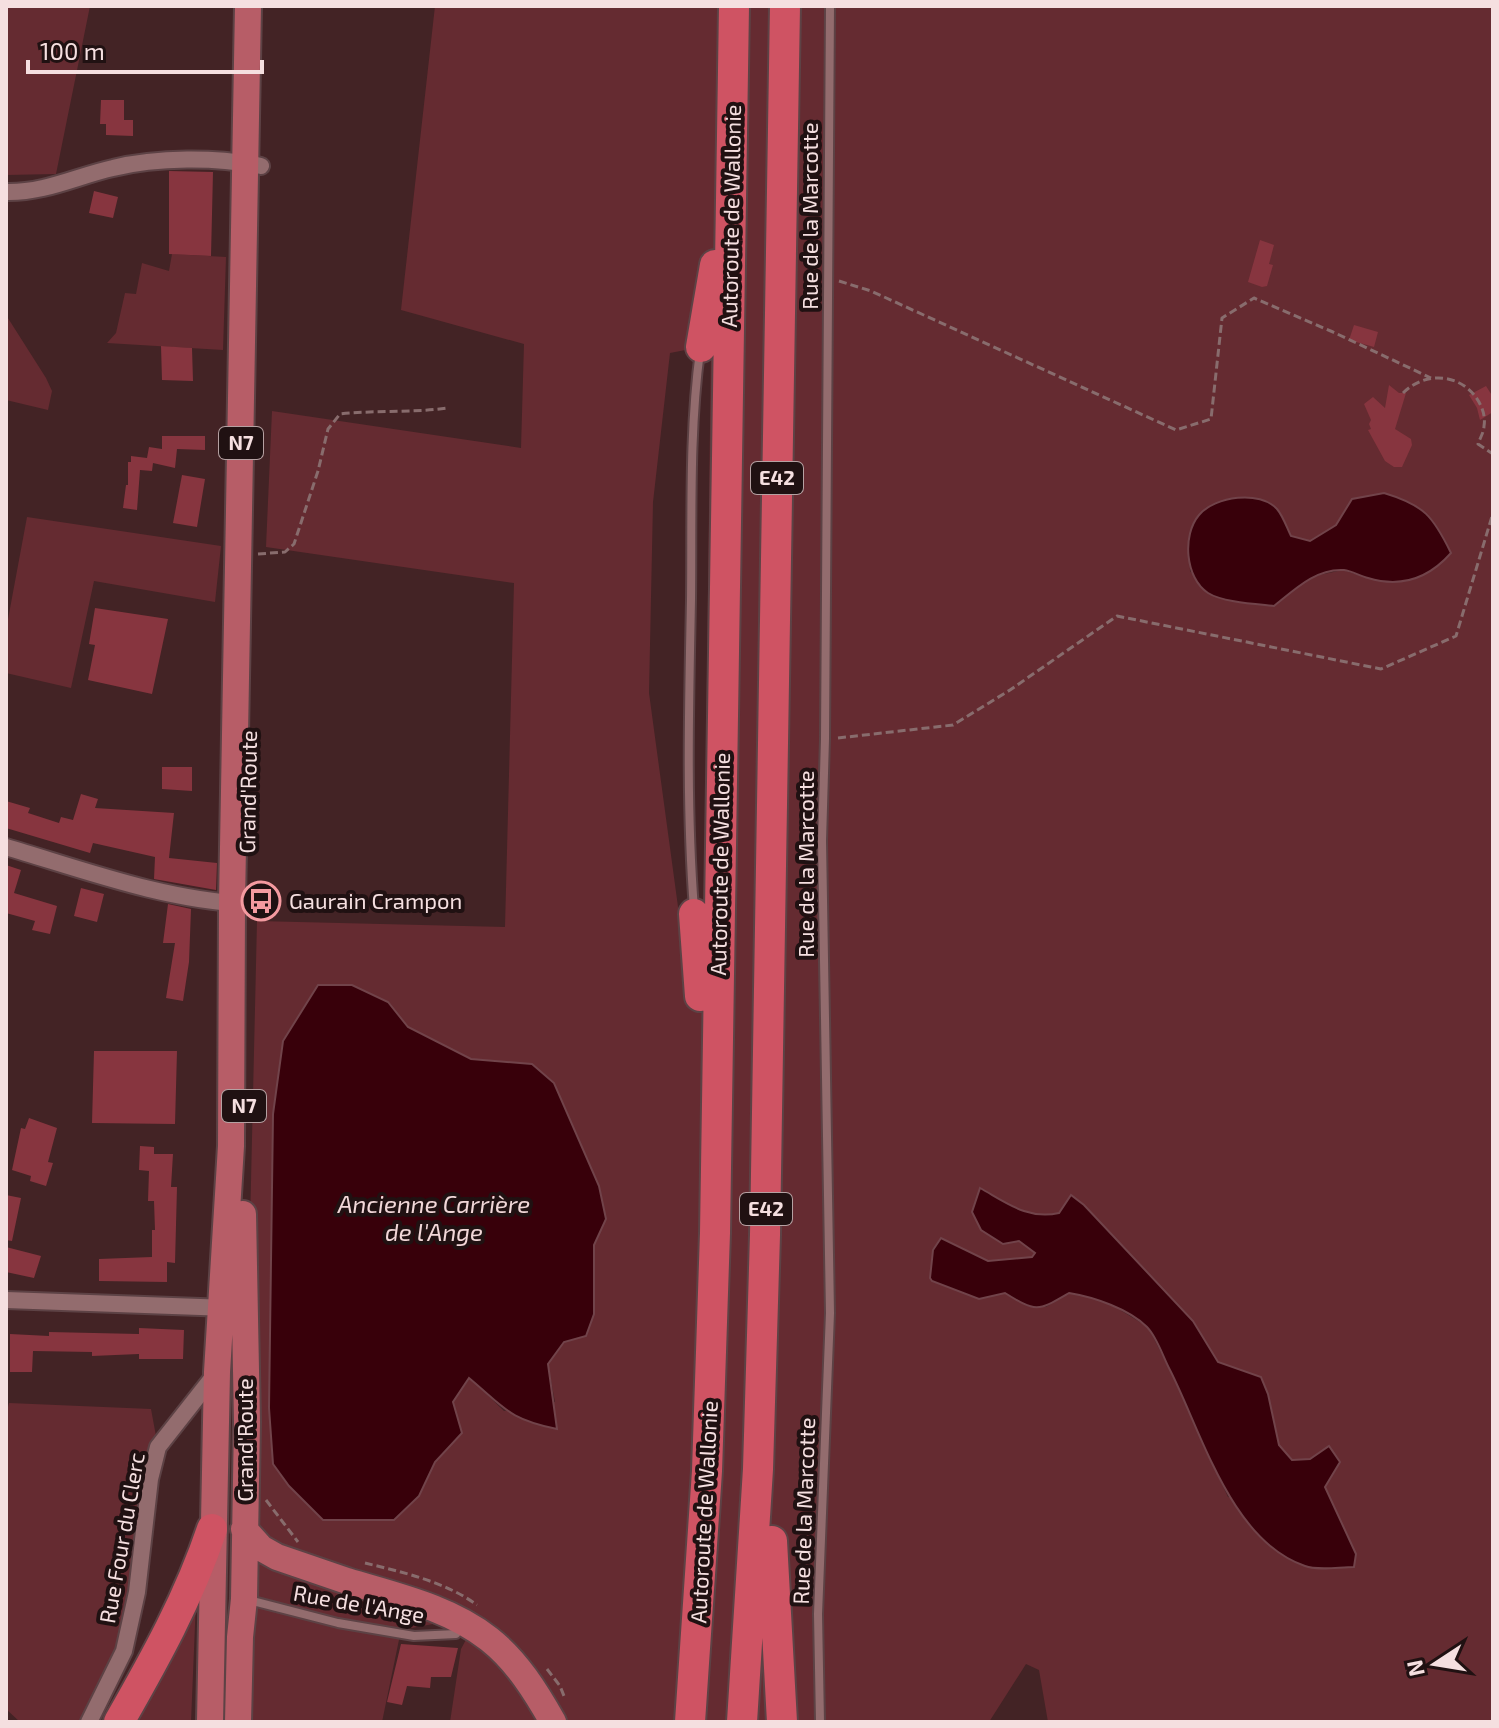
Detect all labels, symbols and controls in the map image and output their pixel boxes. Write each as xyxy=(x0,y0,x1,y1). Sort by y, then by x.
scale bar xyxy=(28,24,262,74)
text: 100 m xyxy=(40,36,105,65)
street label: Autoroute de Wallonie xyxy=(715,104,745,328)
street label: Rue de la Marcotte xyxy=(796,122,822,310)
road number: N7 xyxy=(219,427,263,459)
road number: E42 xyxy=(751,462,803,494)
street label: Grand'Route xyxy=(233,730,261,854)
street label: Autoroute de Wallonie xyxy=(704,752,734,976)
street label: Rue de la Marcotte xyxy=(792,770,818,958)
bus stop icon: Gaurain Crampon xyxy=(240,880,282,922)
place label: Gaurain Crampon xyxy=(289,887,462,913)
road number: N7 xyxy=(222,1090,266,1122)
water label: Ancienne Carrière de l'Ange xyxy=(337,1189,530,1246)
road number: E42 xyxy=(740,1193,792,1225)
street label: Grand'Route xyxy=(231,1378,257,1502)
street label: Autoroute de Wallonie xyxy=(684,1400,722,1624)
street label: Rue de la Marcotte xyxy=(787,1417,819,1605)
street label: Rue Four du Clerc xyxy=(93,1450,149,1625)
street label: Rue de l'Ange xyxy=(292,1579,427,1627)
north arrow xyxy=(1395,1624,1475,1704)
text: N xyxy=(1400,1658,1429,1679)

